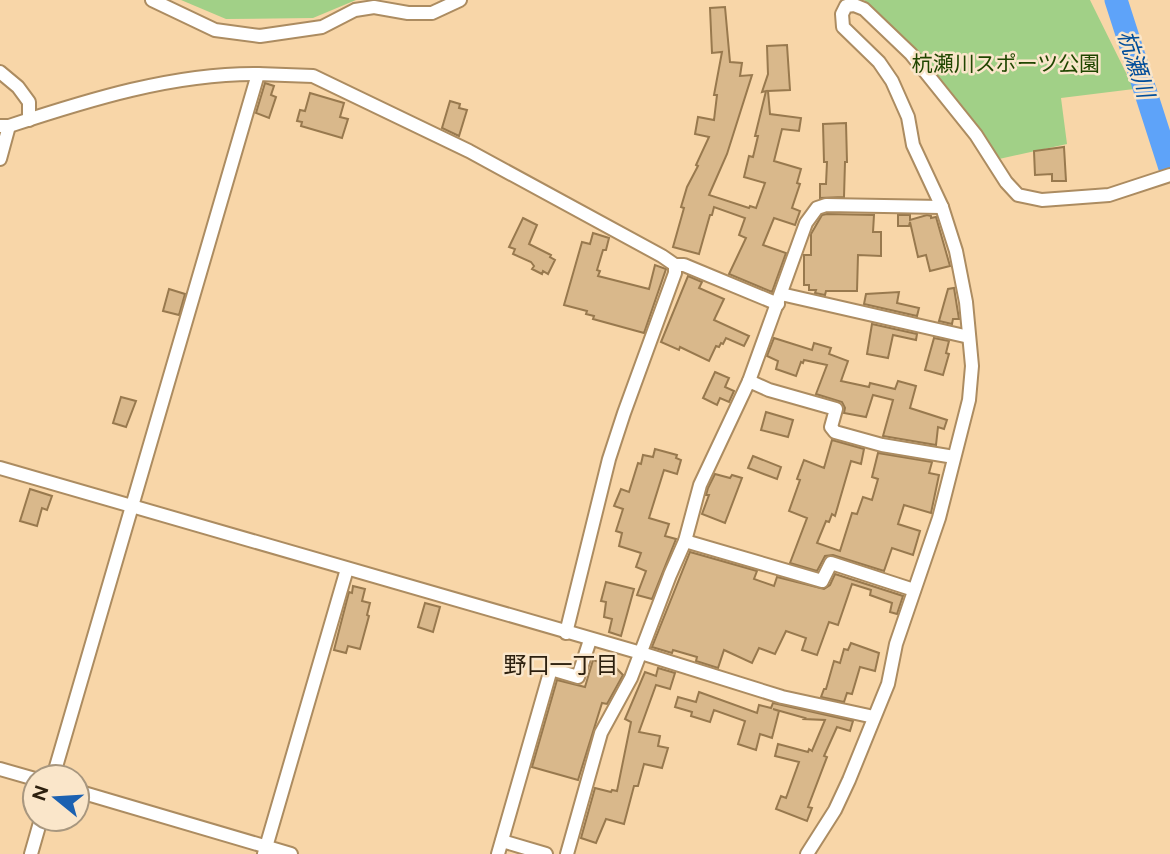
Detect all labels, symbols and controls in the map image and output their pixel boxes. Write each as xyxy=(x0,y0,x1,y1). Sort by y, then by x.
water label: 杭瀬川 xyxy=(1112,27,1161,104)
park label: 杭瀬川スポーツ公園 xyxy=(912,51,1100,76)
district label: 野口一丁目 xyxy=(504,651,619,679)
north arrow xyxy=(21,763,91,833)
text: N xyxy=(27,782,54,803)

